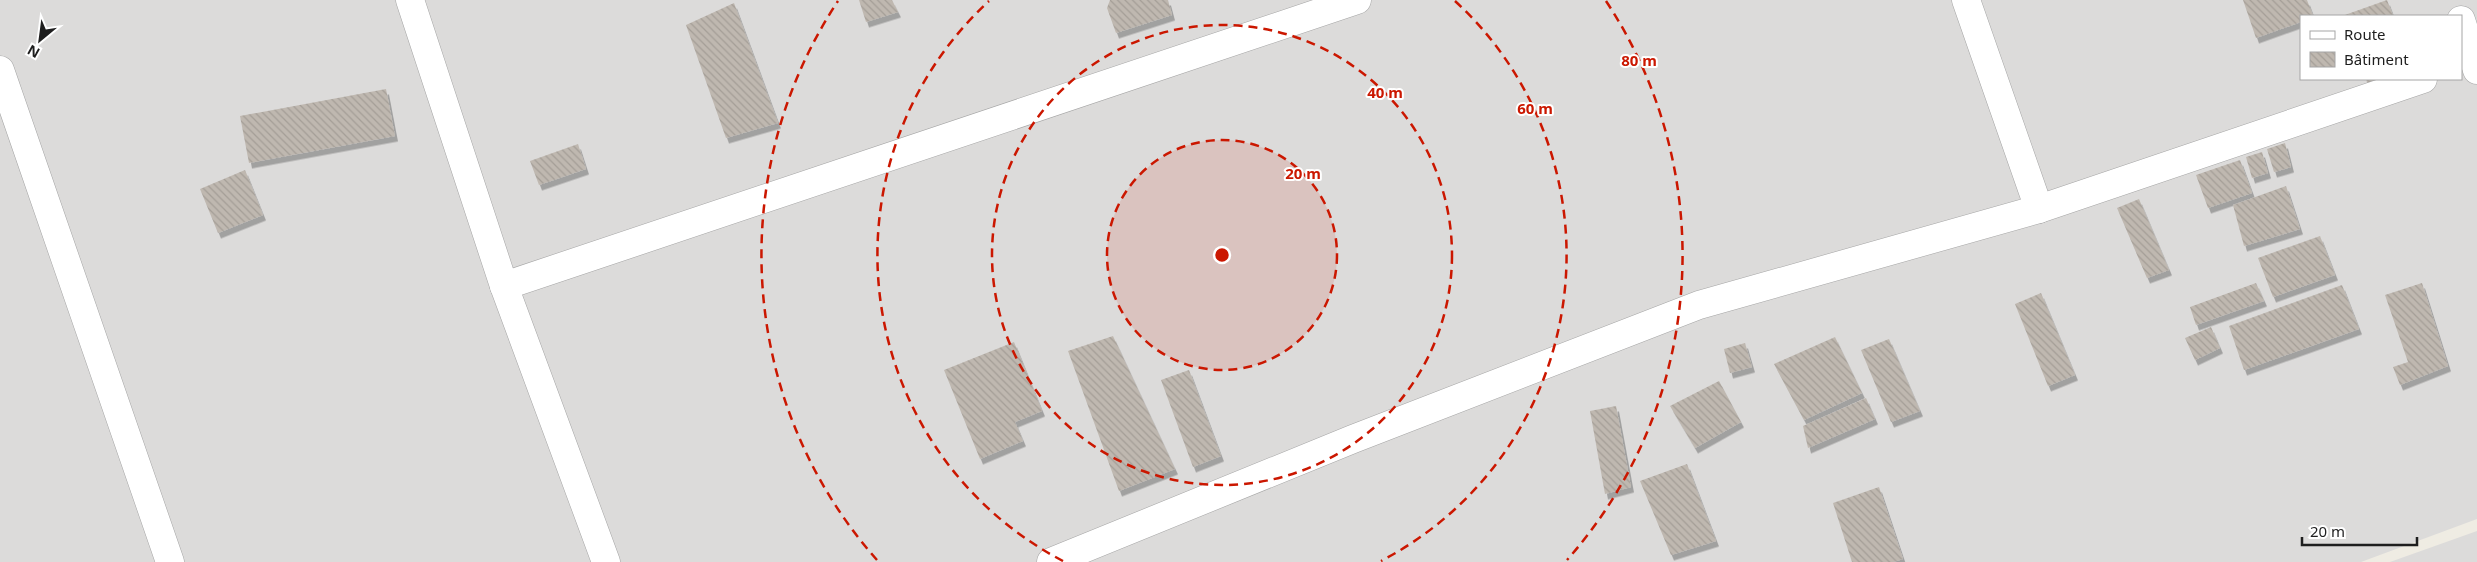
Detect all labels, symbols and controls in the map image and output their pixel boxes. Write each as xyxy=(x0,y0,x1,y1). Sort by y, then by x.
north arrow xyxy=(15,15,65,65)
legend xyxy=(2300,15,2462,80)
text: Route xyxy=(2344,24,2386,44)
text: N xyxy=(24,41,43,63)
text: Bâtiment xyxy=(2344,49,2409,69)
text: 80 m xyxy=(1621,50,1657,70)
text: 40 m xyxy=(1367,82,1403,102)
text: 60 m xyxy=(1517,98,1553,118)
text: 20 m xyxy=(1285,163,1321,183)
centre of rings xyxy=(1213,246,1231,264)
scale bar xyxy=(2302,514,2417,546)
text: 20 m xyxy=(2310,521,2345,541)

